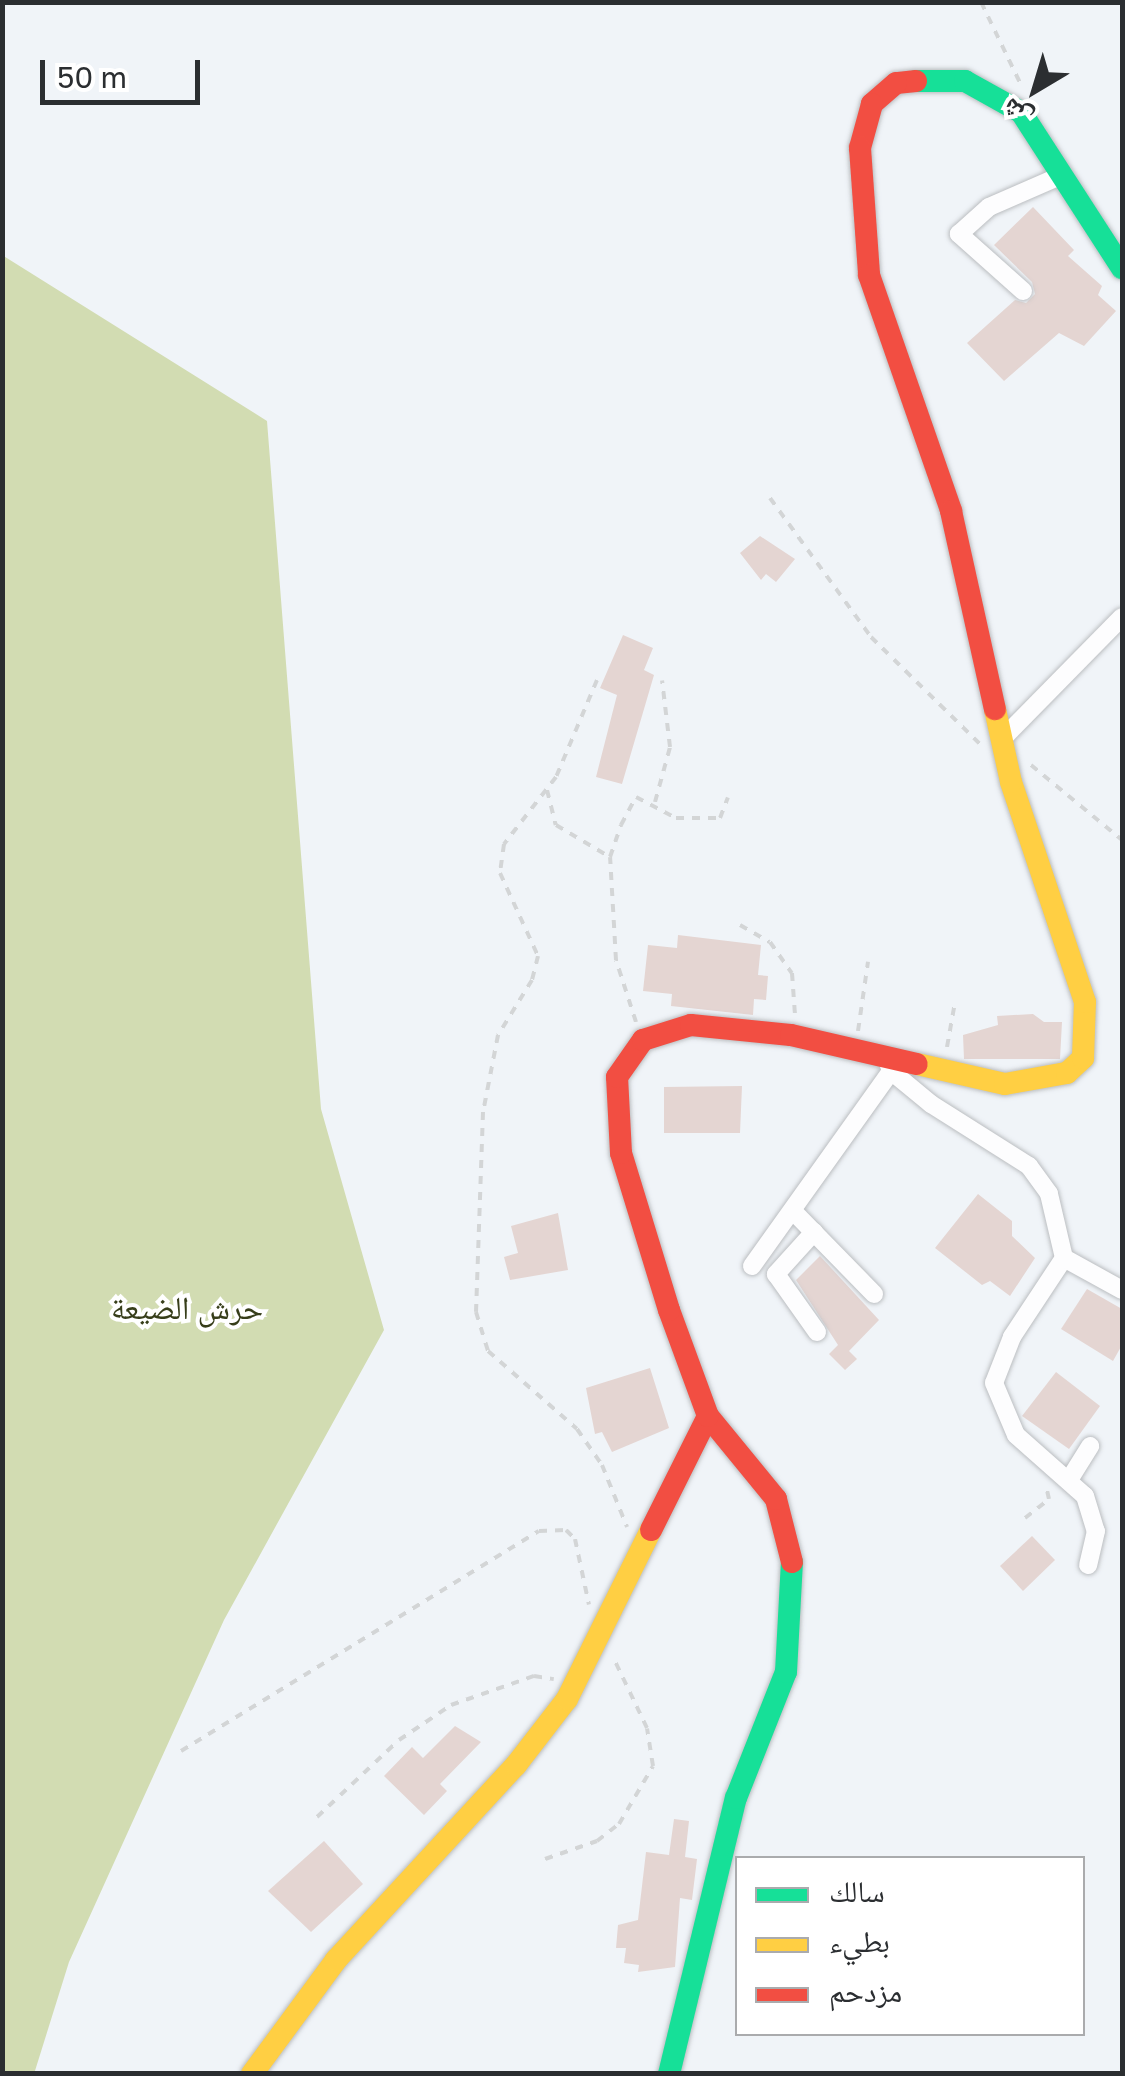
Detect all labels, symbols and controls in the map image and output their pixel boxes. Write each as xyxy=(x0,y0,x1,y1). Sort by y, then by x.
scale bar xyxy=(45,40,205,102)
north arrow xyxy=(985,40,1085,140)
text: 50 m xyxy=(57,59,127,95)
text: ش xyxy=(994,92,1038,136)
park label: حرش الضيعة xyxy=(111,1288,263,1326)
legend xyxy=(735,1856,1085,2036)
text: سالك xyxy=(829,1873,885,1909)
text: بطيء xyxy=(829,1923,890,1959)
text: مزدحم xyxy=(829,1973,902,2009)

